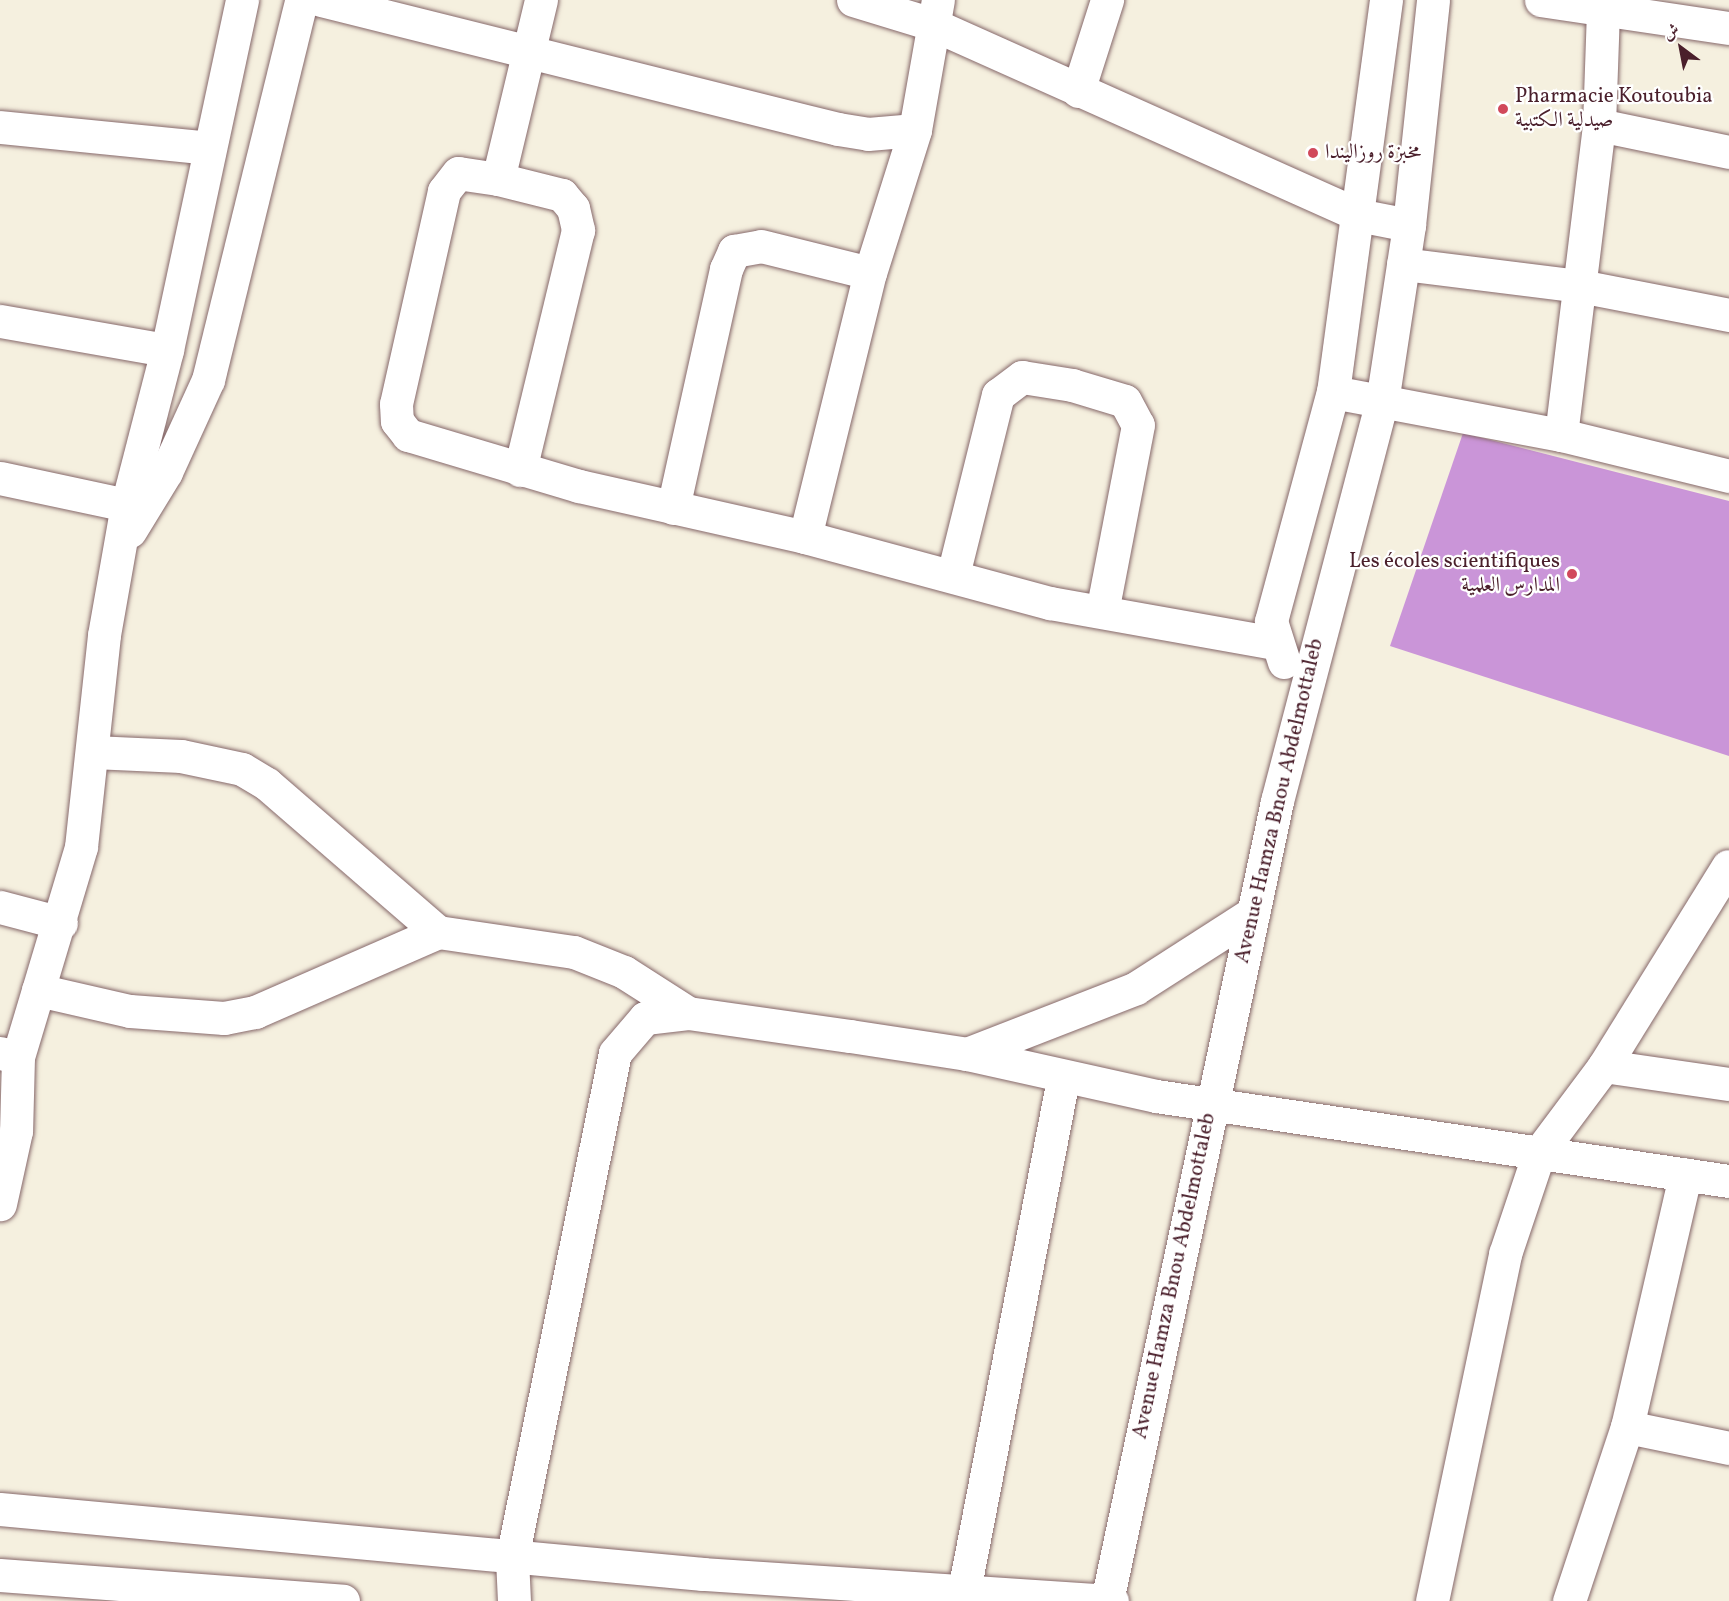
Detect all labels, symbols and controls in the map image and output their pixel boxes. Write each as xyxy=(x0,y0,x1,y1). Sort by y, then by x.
north arrow xyxy=(1651,18,1711,78)
text: ش xyxy=(1659,19,1684,46)
place label: Pharmacie Koutoubia صيدلية الكتبية xyxy=(1515,84,1713,134)
marker: Pharmacie Koutoubia صيدلية الكتبية xyxy=(1496,102,1510,116)
place label: مخبزة روزاليندا xyxy=(1325,140,1421,166)
marker: مخبزة روزاليندا xyxy=(1306,146,1320,160)
place label: Les écoles scientifiques المدارس العلمية xyxy=(1349,549,1560,599)
marker: Les écoles scientifiques المدارس العلمية xyxy=(1565,567,1579,581)
street label: Avenue Hamza Bnou Abdelmottaleb xyxy=(1230,636,1330,966)
street label: Avenue Hamza Bnou Abdelmottaleb xyxy=(1128,1111,1222,1441)

